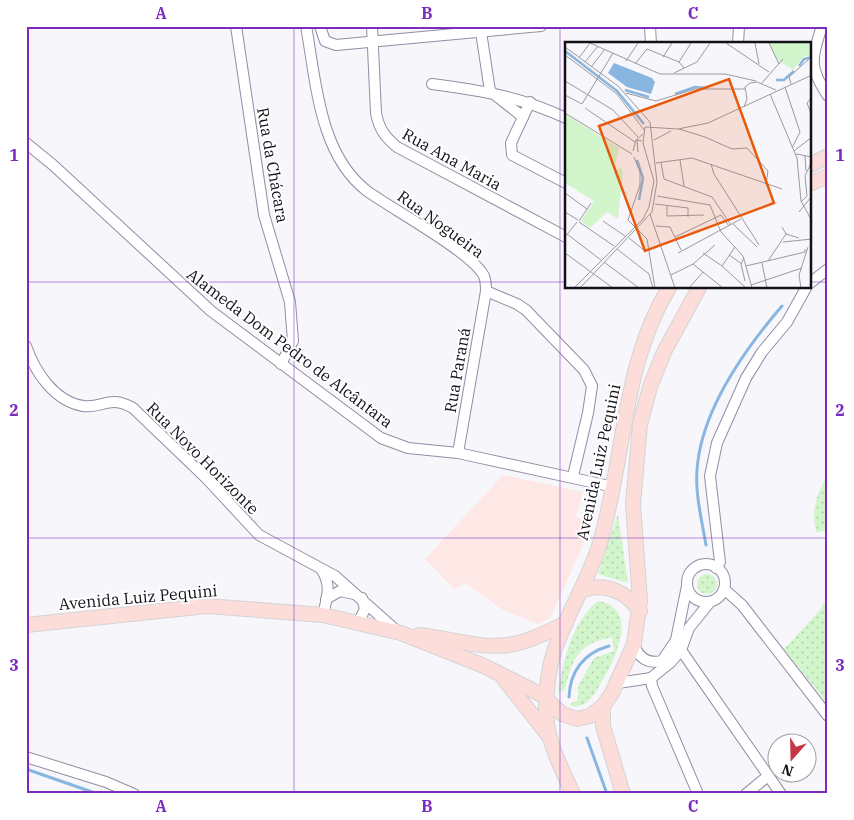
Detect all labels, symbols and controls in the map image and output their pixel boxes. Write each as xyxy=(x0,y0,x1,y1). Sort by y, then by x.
text: A xyxy=(155,3,167,23)
text: B xyxy=(421,3,433,23)
text: C xyxy=(688,3,698,23)
inset map xyxy=(565,42,812,289)
street label: Rua da Chácara xyxy=(253,106,293,225)
street label: Rua Ana Maria xyxy=(399,124,505,195)
text: 1 xyxy=(9,145,19,165)
text: 1 xyxy=(835,145,845,165)
street label: Rua Nogueira xyxy=(394,186,489,262)
street label: Alameda Dom Pedro de Alcântara xyxy=(183,264,397,432)
street label: Rua Paraná xyxy=(440,326,474,414)
street label: Avenida Luiz Pequini xyxy=(572,382,624,542)
street label: Rua Novo Horizonte xyxy=(143,398,263,518)
text: 2 xyxy=(9,400,19,420)
text: 2 xyxy=(835,400,845,420)
street label: Avenida Luiz Pequini xyxy=(58,580,218,614)
text: 3 xyxy=(9,655,19,675)
text: 3 xyxy=(835,655,845,675)
north arrow xyxy=(766,732,816,782)
text: N xyxy=(779,760,796,781)
text: A xyxy=(155,796,167,816)
text: B xyxy=(421,796,433,816)
text: C xyxy=(688,796,698,816)

